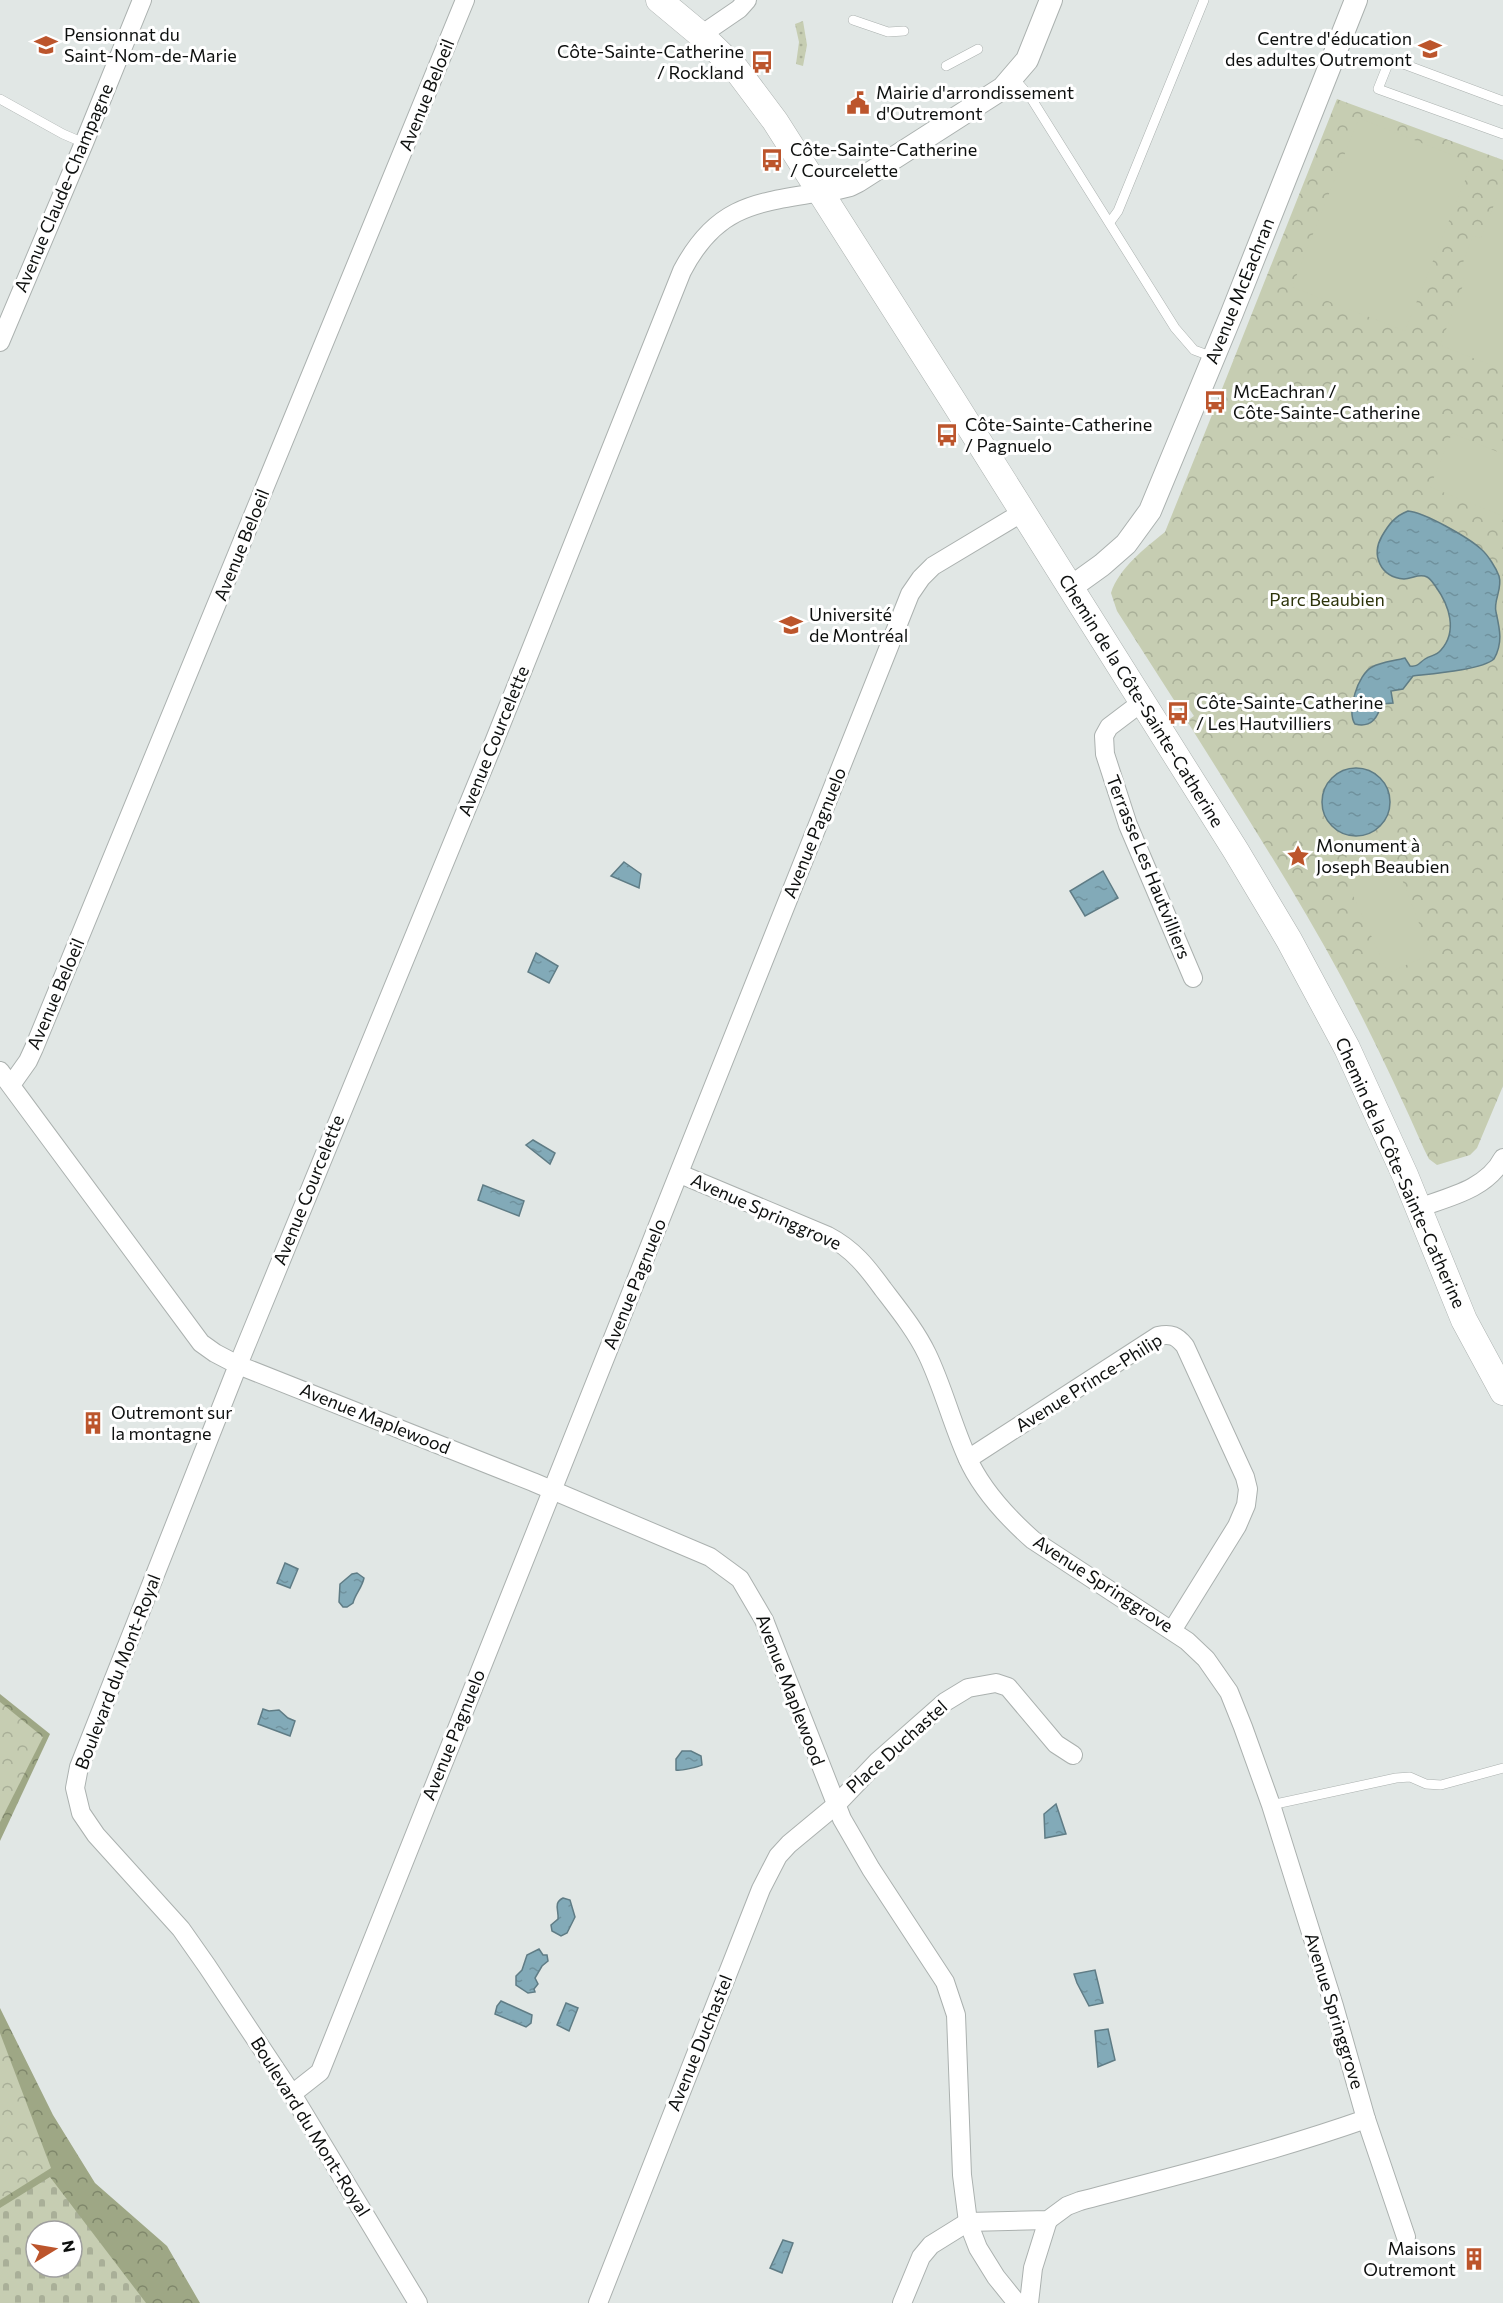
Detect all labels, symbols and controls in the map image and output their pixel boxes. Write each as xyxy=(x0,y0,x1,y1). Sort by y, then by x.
place label: Pensionnat du Saint-Nom-de-Marie xyxy=(64,23,237,66)
place label: Centre d'éducation des adultes Outremont xyxy=(1225,27,1412,70)
school or university icon: Pensionnat du Saint-Nom-de-Marie xyxy=(33,32,59,58)
street label: Avenue Beloeil xyxy=(394,36,458,154)
school or university icon: Centre d'éducation des adultes Outremont xyxy=(1417,36,1443,62)
place label: Côte-Sainte-Catherine / Rockland xyxy=(557,40,744,83)
bus stop icon: Côte-Sainte-Catherine / Rockland xyxy=(749,49,775,75)
street label: Avenue Claude-Champagne xyxy=(9,80,117,295)
place label: Mairie d'arrondissement d'Outremont xyxy=(876,81,1074,124)
public building icon: Mairie d'arrondissement d'Outremont xyxy=(845,90,871,116)
place label: Côte-Sainte-Catherine / Courcelette xyxy=(790,138,977,181)
bus stop icon: Côte-Sainte-Catherine / Courcelette xyxy=(759,147,785,173)
street label: Avenue McEachran xyxy=(1200,214,1278,367)
place label: McEachran / Côte-Sainte-Catherine xyxy=(1233,380,1420,423)
bus stop icon: McEachran / Côte-Sainte-Catherine xyxy=(1202,389,1228,415)
place label: Côte-Sainte-Catherine / Pagnuelo xyxy=(965,413,1152,456)
bus stop icon: Côte-Sainte-Catherine / Pagnuelo xyxy=(934,422,960,448)
street label: Avenue Beloeil xyxy=(209,486,273,604)
street label: Chemin de la Côte-Sainte-Catherine xyxy=(1055,570,1229,831)
park label: Parc Beaubien xyxy=(1269,588,1385,610)
place label: Université de Montréal xyxy=(809,603,908,646)
school or university icon: Université de Montréal xyxy=(778,612,804,638)
street label: Avenue Courcelette xyxy=(453,662,533,819)
place label: Côte-Sainte-Catherine / Les Hautvilliers xyxy=(1196,691,1383,734)
bus stop icon: Côte-Sainte-Catherine / Les Hautvilliers xyxy=(1165,700,1191,726)
street label: Avenue Pagnuelo xyxy=(778,764,850,901)
street label: Terrasse Les Hautvilliers xyxy=(1102,771,1196,962)
place label: Monument à Joseph Beaubien xyxy=(1316,834,1450,877)
place icon: Monument à Joseph Beaubien xyxy=(1285,843,1311,869)
street label: Avenue Beloeil xyxy=(22,935,88,1052)
street label: Chemin de la Côte-Sainte-Catherine xyxy=(1331,1034,1471,1311)
street label: Avenue Courcelette xyxy=(268,1111,348,1268)
street label: Avenue Springgrove xyxy=(688,1168,845,1254)
street label: Avenue Pagnuelo xyxy=(598,1215,670,1352)
street label: Avenue Prince-Philip xyxy=(1011,1328,1166,1436)
street label: Avenue Maplewood xyxy=(297,1378,454,1458)
place label: Outremont sur la montagne xyxy=(111,1401,233,1444)
building icon: Outremont sur la montagne xyxy=(80,1410,106,1436)
street label: Avenue Springgrove xyxy=(1030,1530,1177,1637)
street label: Boulevard du Mont-Royal xyxy=(70,1571,165,1773)
street label: Avenue Maplewood xyxy=(752,1611,830,1768)
street label: Avenue Pagnuelo xyxy=(417,1666,489,1803)
street label: Place Duchastel xyxy=(841,1695,951,1797)
street label: Avenue Springgrove xyxy=(1301,1930,1369,2091)
street label: Avenue Duchastel xyxy=(662,1971,736,2114)
street label: Boulevard du Mont-Royal xyxy=(247,2033,375,2220)
north arrow xyxy=(24,2219,84,2279)
place label: Maisons Outremont xyxy=(1363,2237,1456,2280)
text: N xyxy=(59,2238,80,2254)
building icon: Maisons Outremont xyxy=(1461,2246,1487,2272)

